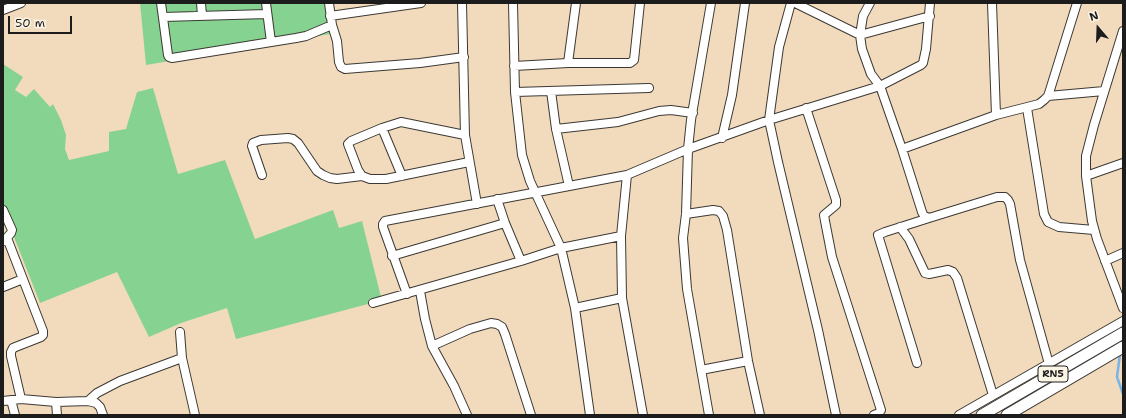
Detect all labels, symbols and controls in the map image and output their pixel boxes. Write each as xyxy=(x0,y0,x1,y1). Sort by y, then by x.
scale bar xyxy=(10,8,74,34)
north arrow xyxy=(1078,8,1118,48)
text: N xyxy=(1087,8,1100,25)
text: 50 m xyxy=(15,15,45,31)
road number: RN5 xyxy=(1038,366,1068,382)

